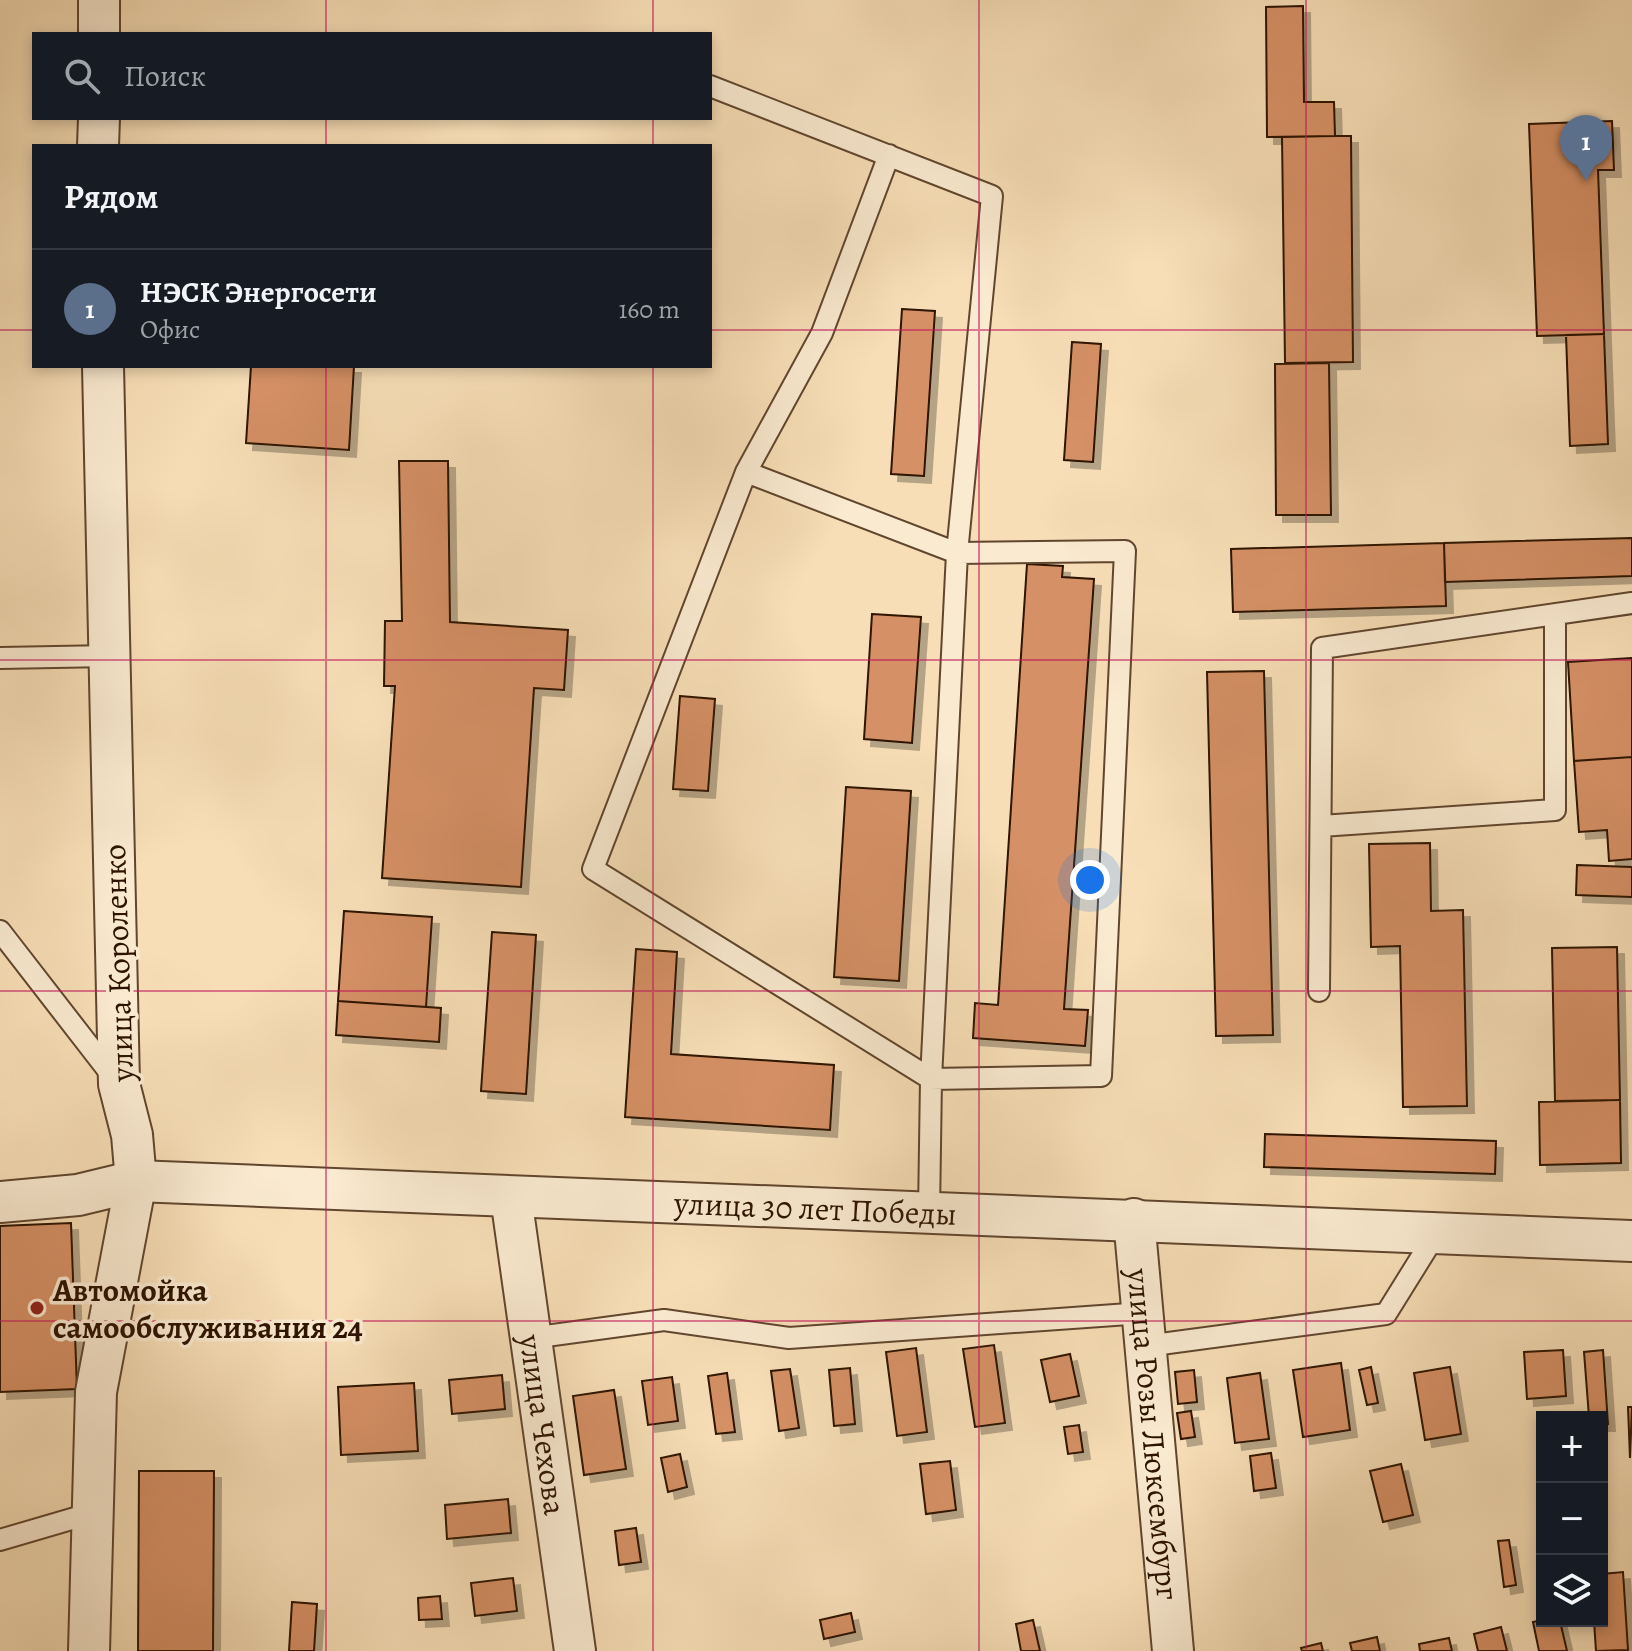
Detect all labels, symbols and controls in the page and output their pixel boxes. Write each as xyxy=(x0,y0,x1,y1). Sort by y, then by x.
search box xyxy=(32,32,712,120)
icon: search xyxy=(60,54,104,98)
text: Поиск xyxy=(124,56,206,96)
pin: 1 xyxy=(1560,115,1612,181)
text: Рядом xyxy=(64,173,158,220)
text: НЭСК Энергосети xyxy=(140,272,377,312)
text: 1 xyxy=(85,292,95,327)
text: 160 m xyxy=(618,292,680,327)
text: Офис xyxy=(140,312,200,347)
street label: улица Короленко xyxy=(92,843,144,1084)
your location xyxy=(1070,860,1110,900)
street label: улица 30 лет Победы xyxy=(672,1181,958,1236)
street label: улица Розы Люксембург xyxy=(1116,1266,1190,1602)
place label: Автомойка самообслуживания 24 xyxy=(52,1268,363,1349)
marker: Автомойка самообслуживания 24 xyxy=(28,1299,46,1317)
street label: улица Чехова xyxy=(508,1331,578,1518)
map controls xyxy=(1536,1411,1608,1627)
button: + xyxy=(1536,1411,1608,1483)
button: − xyxy=(1536,1483,1608,1555)
button: layers xyxy=(1536,1555,1608,1627)

